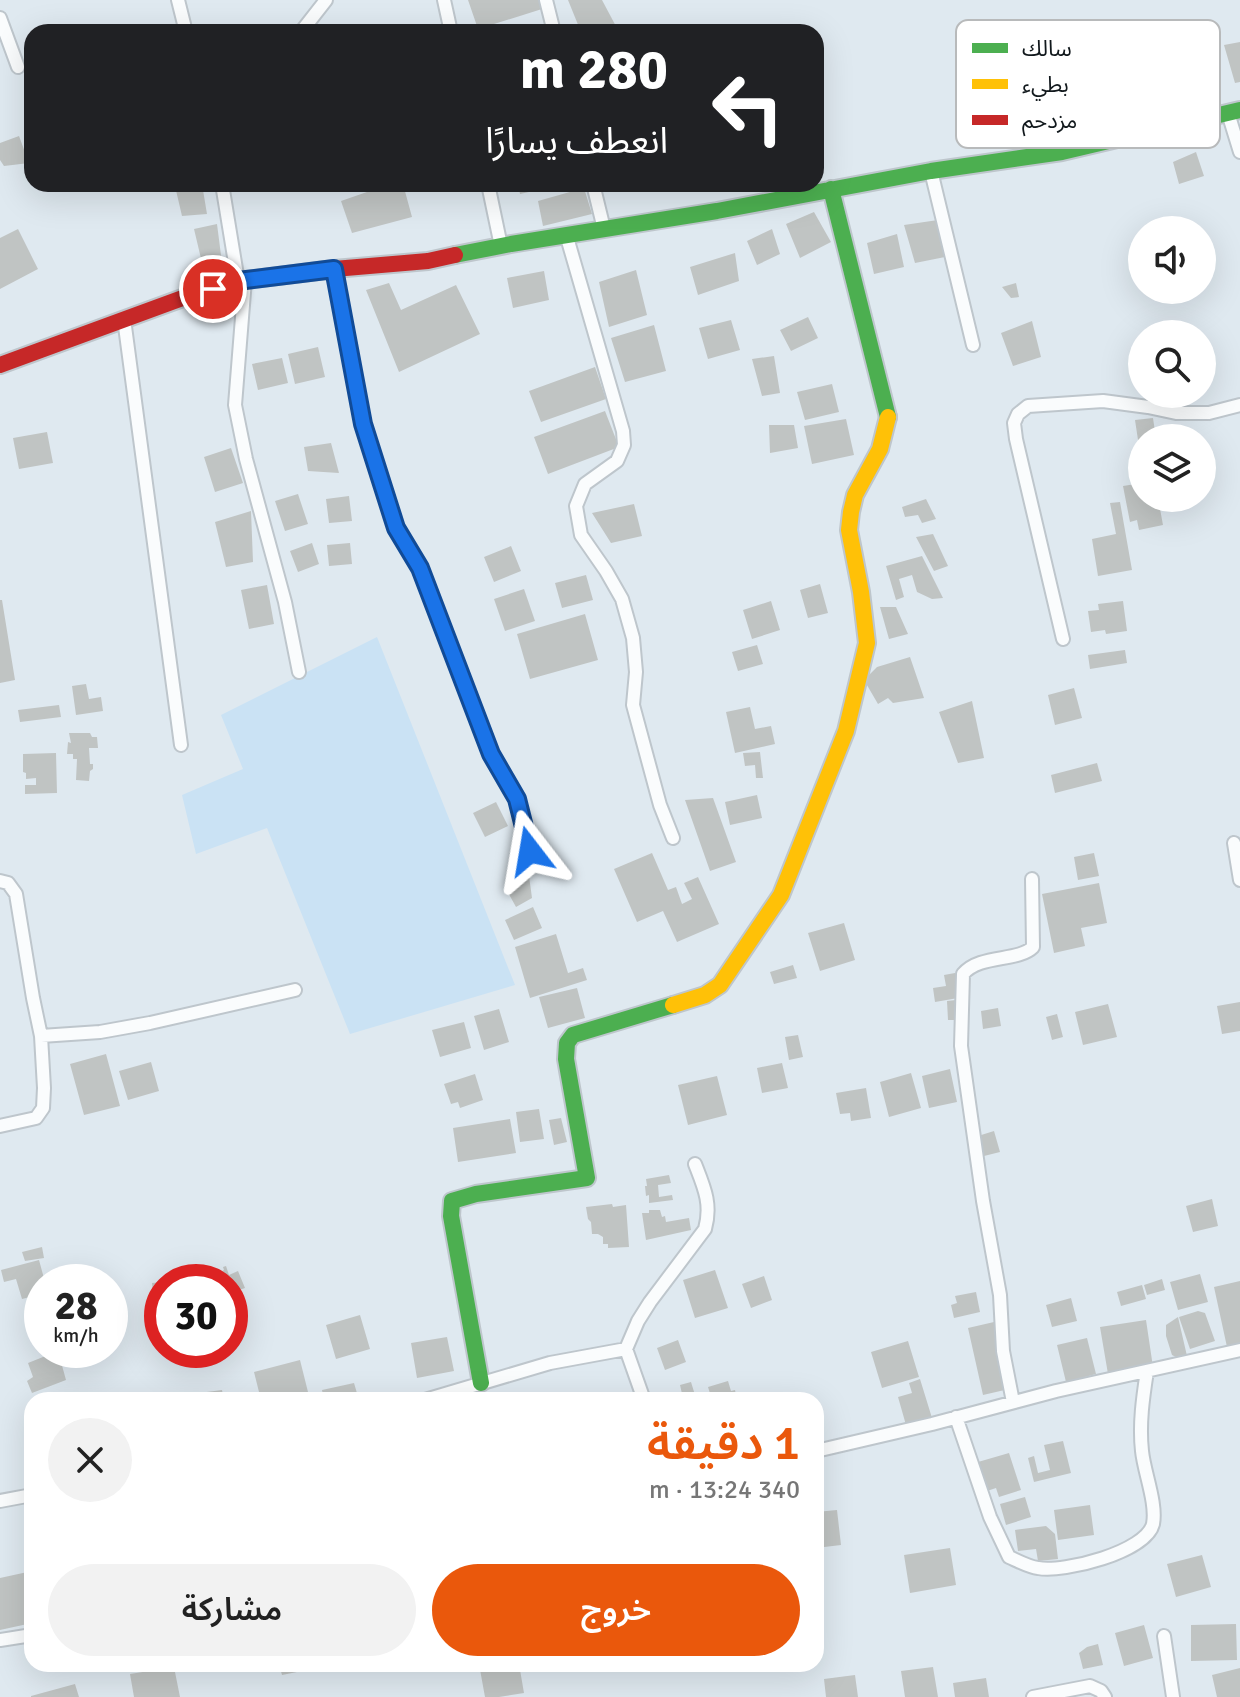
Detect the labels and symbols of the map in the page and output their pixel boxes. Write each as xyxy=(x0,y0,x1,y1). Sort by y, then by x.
legend xyxy=(956,20,1220,148)
text: سالك xyxy=(1022,35,1072,62)
text: بطيء xyxy=(1022,71,1069,101)
text: مزدحم xyxy=(1022,107,1077,137)
pin xyxy=(179,255,247,323)
position arrow xyxy=(488,809,572,893)
speed limit sign: 30 xyxy=(144,1264,248,1368)

